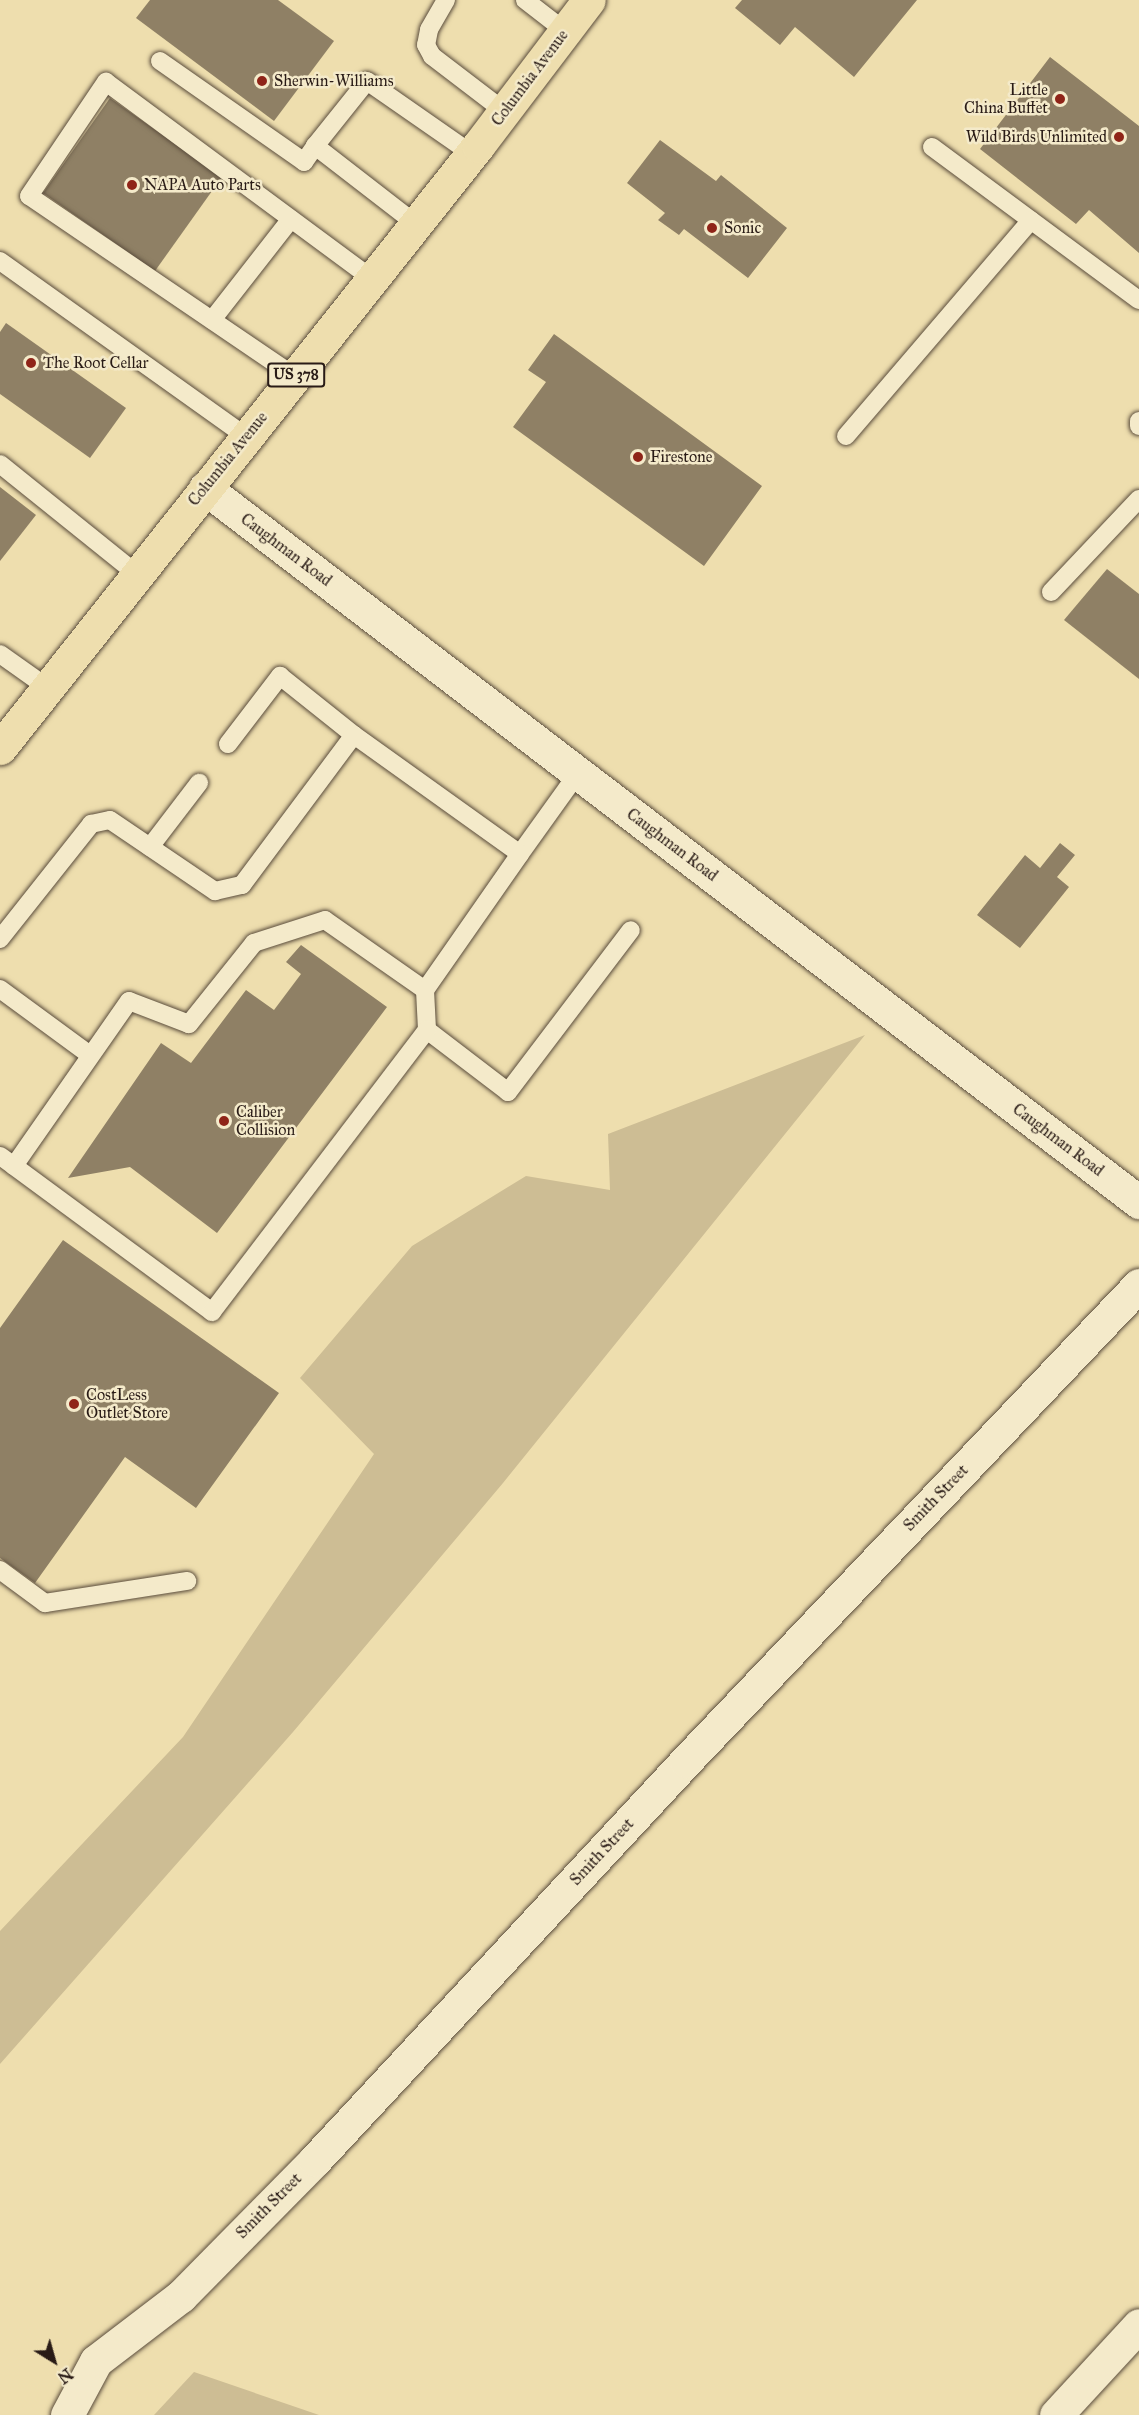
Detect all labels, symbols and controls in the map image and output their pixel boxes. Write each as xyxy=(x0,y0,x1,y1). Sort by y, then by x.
street label: Columbia Avenue xyxy=(488,26,572,130)
place label: Sherwin-Williams xyxy=(274,71,394,91)
marker: Sherwin-Williams xyxy=(255,74,269,88)
place label: Little China Buffet xyxy=(964,80,1048,118)
marker: Little China Buffet xyxy=(1053,92,1067,106)
place label: Wild Birds Unlimited xyxy=(966,127,1107,147)
marker: Wild Birds Unlimited xyxy=(1112,130,1126,144)
place label: NAPA Auto Parts xyxy=(144,175,261,195)
marker: NAPA Auto Parts xyxy=(125,178,139,192)
place label: Sonic xyxy=(724,218,761,238)
marker: Sonic xyxy=(705,221,719,235)
place label: The Root Cellar xyxy=(43,353,149,373)
marker: The Root Cellar xyxy=(24,356,38,370)
road number: US 378 xyxy=(266,363,326,387)
street label: Columbia Avenue xyxy=(184,408,272,510)
place label: Firestone xyxy=(650,447,712,467)
marker: Firestone xyxy=(631,450,645,464)
street label: Caughman Road xyxy=(237,510,335,590)
street label: Caughman Road xyxy=(623,805,721,885)
street label: Caughman Road xyxy=(1009,1100,1107,1180)
place label: Caliber Collision xyxy=(236,1102,295,1140)
marker: Caliber Collision xyxy=(217,1114,231,1128)
place label: CostLess Outlet Store xyxy=(86,1385,168,1423)
marker: CostLess Outlet Store xyxy=(67,1397,81,1411)
street label: Smith Street xyxy=(900,1461,972,1535)
street label: Smith Street xyxy=(566,1814,638,1890)
street label: Smith Street xyxy=(232,2169,306,2243)
north arrow xyxy=(24,2331,84,2391)
text: N xyxy=(54,2364,76,2387)

